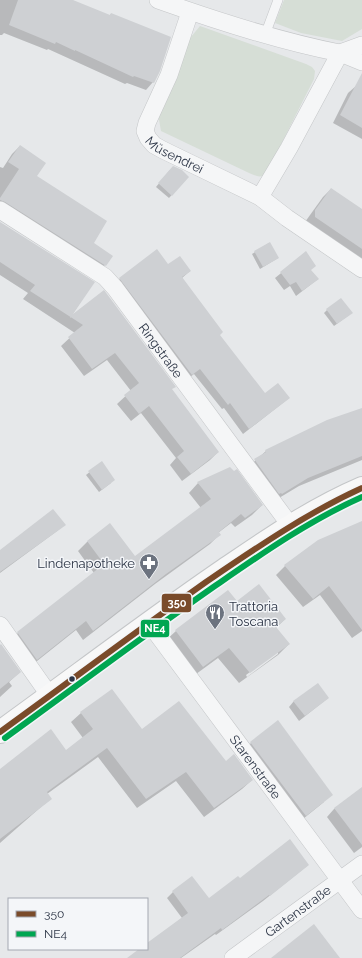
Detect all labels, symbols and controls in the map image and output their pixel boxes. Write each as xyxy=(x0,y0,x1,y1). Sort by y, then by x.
street label: Müsendrei xyxy=(142,134,206,176)
street label: Ringstraße xyxy=(136,321,186,381)
pharmacy icon: Lindenapotheke xyxy=(138,552,160,580)
place label: Lindenapotheke xyxy=(37,556,135,571)
line badge: 350 xyxy=(161,593,192,613)
text: 350 xyxy=(168,597,187,610)
place label: Trattoria Toscana xyxy=(229,599,278,629)
restaurant icon: Trattoria Toscana xyxy=(204,602,226,630)
line badge: NE4 xyxy=(140,619,170,638)
text: NE4 xyxy=(144,622,166,635)
unlabelled marker xyxy=(67,674,77,684)
street label: Starenstraße xyxy=(227,732,284,802)
street label: Gartenstraße xyxy=(262,882,334,940)
legend xyxy=(8,898,148,950)
text: 350 xyxy=(44,907,64,921)
text: NE4 xyxy=(44,927,68,941)

